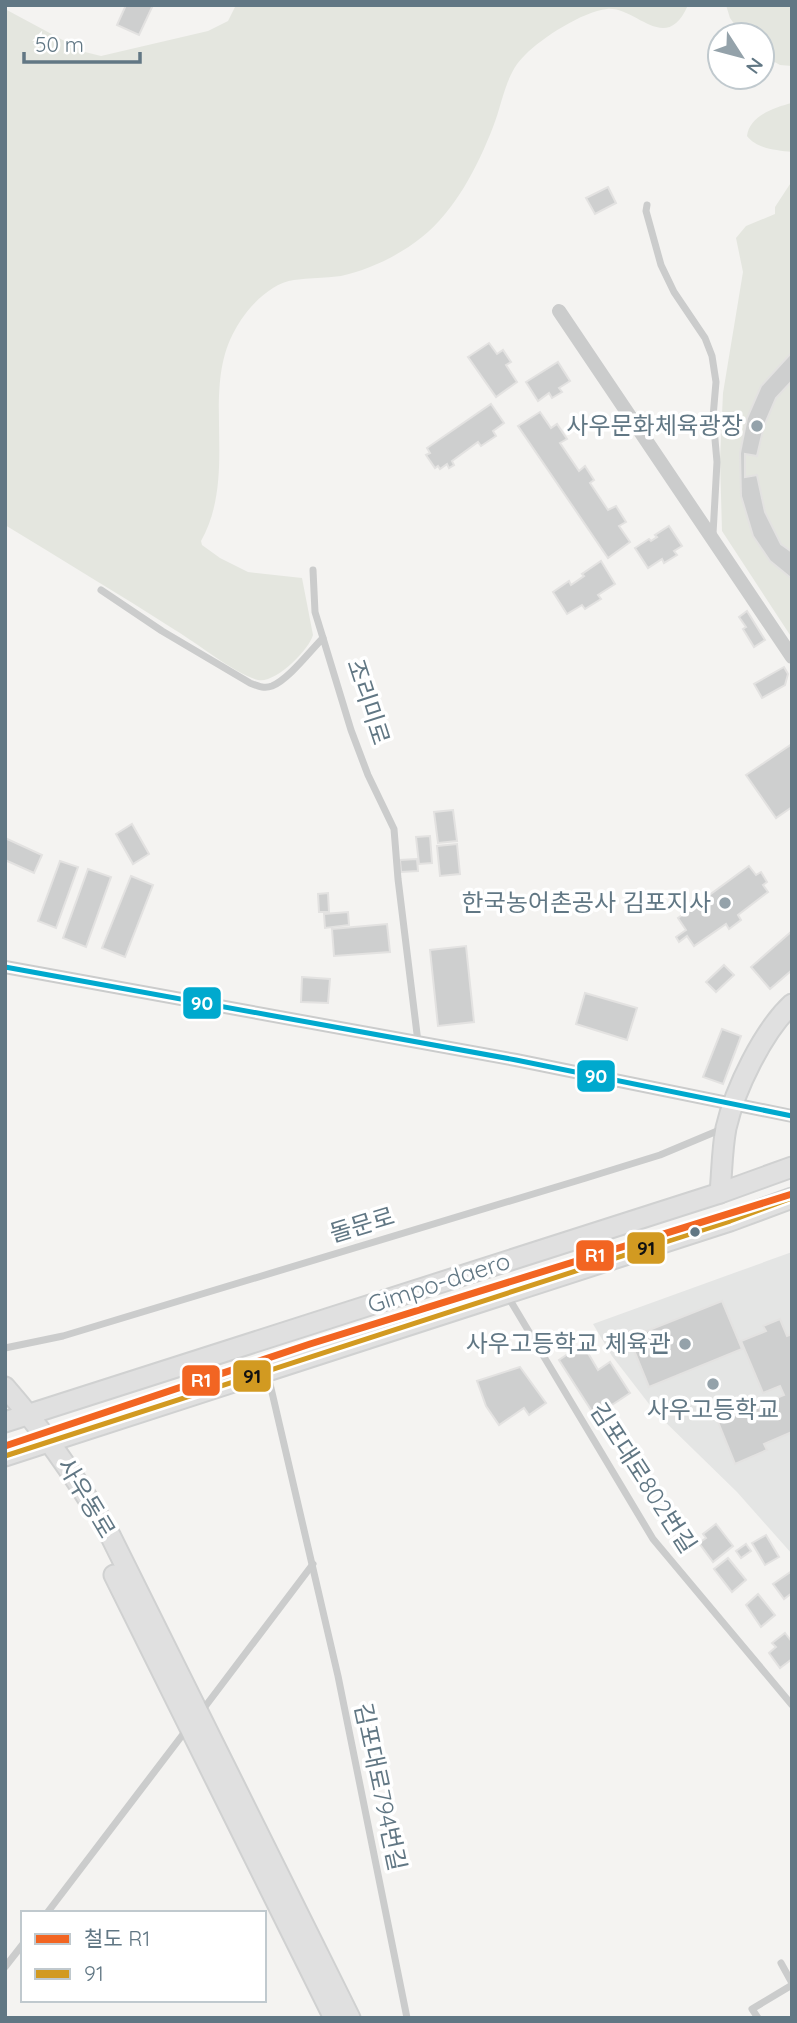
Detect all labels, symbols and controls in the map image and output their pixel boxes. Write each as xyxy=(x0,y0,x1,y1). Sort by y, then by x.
scale bar xyxy=(24,21,140,65)
north arrow xyxy=(706,21,776,91)
text: 50 m xyxy=(35,31,84,57)
text: N xyxy=(741,53,769,79)
place label: 사우문화체육광장 xyxy=(566,410,743,440)
marker: 사우문화체육광장 xyxy=(749,418,765,434)
street label: 조리미로 xyxy=(341,655,397,748)
place label: 한국농어촌공사 김포지사 xyxy=(462,887,711,917)
marker: 한국농어촌공사 김포지사 xyxy=(717,895,733,911)
line badge: 90 xyxy=(182,986,222,1020)
text: 90 xyxy=(191,991,213,1015)
line badge: 90 xyxy=(576,1059,616,1093)
text: 90 xyxy=(585,1064,607,1088)
street label: 돌문로 xyxy=(326,1200,398,1248)
unlabelled marker xyxy=(688,1225,702,1239)
line badge: 91 xyxy=(626,1231,666,1265)
text: 91 xyxy=(637,1236,655,1260)
line badge: R1 xyxy=(575,1239,615,1272)
text: R1 xyxy=(585,1243,605,1267)
street label: Gimpo-daero xyxy=(364,1245,514,1319)
place label: 사우고등학교 체육관 xyxy=(466,1328,671,1358)
marker: 사우고등학교 체육관 xyxy=(677,1336,693,1352)
line badge: 91 xyxy=(232,1359,272,1393)
line badge: R1 xyxy=(181,1364,221,1397)
text: 91 xyxy=(243,1364,261,1388)
text: R1 xyxy=(191,1368,211,1392)
marker: 사우고등학교 xyxy=(705,1376,721,1392)
place label: 사우고등학교 xyxy=(647,1394,779,1424)
street label: 김포대로802번길 xyxy=(584,1397,704,1558)
street label: 사우동로 xyxy=(51,1452,122,1543)
street label: 김포대로794번길 xyxy=(349,1700,413,1873)
legend xyxy=(21,1911,266,2002)
text: 철도 R1 xyxy=(84,1925,150,1951)
text: 91 xyxy=(84,1960,104,1986)

